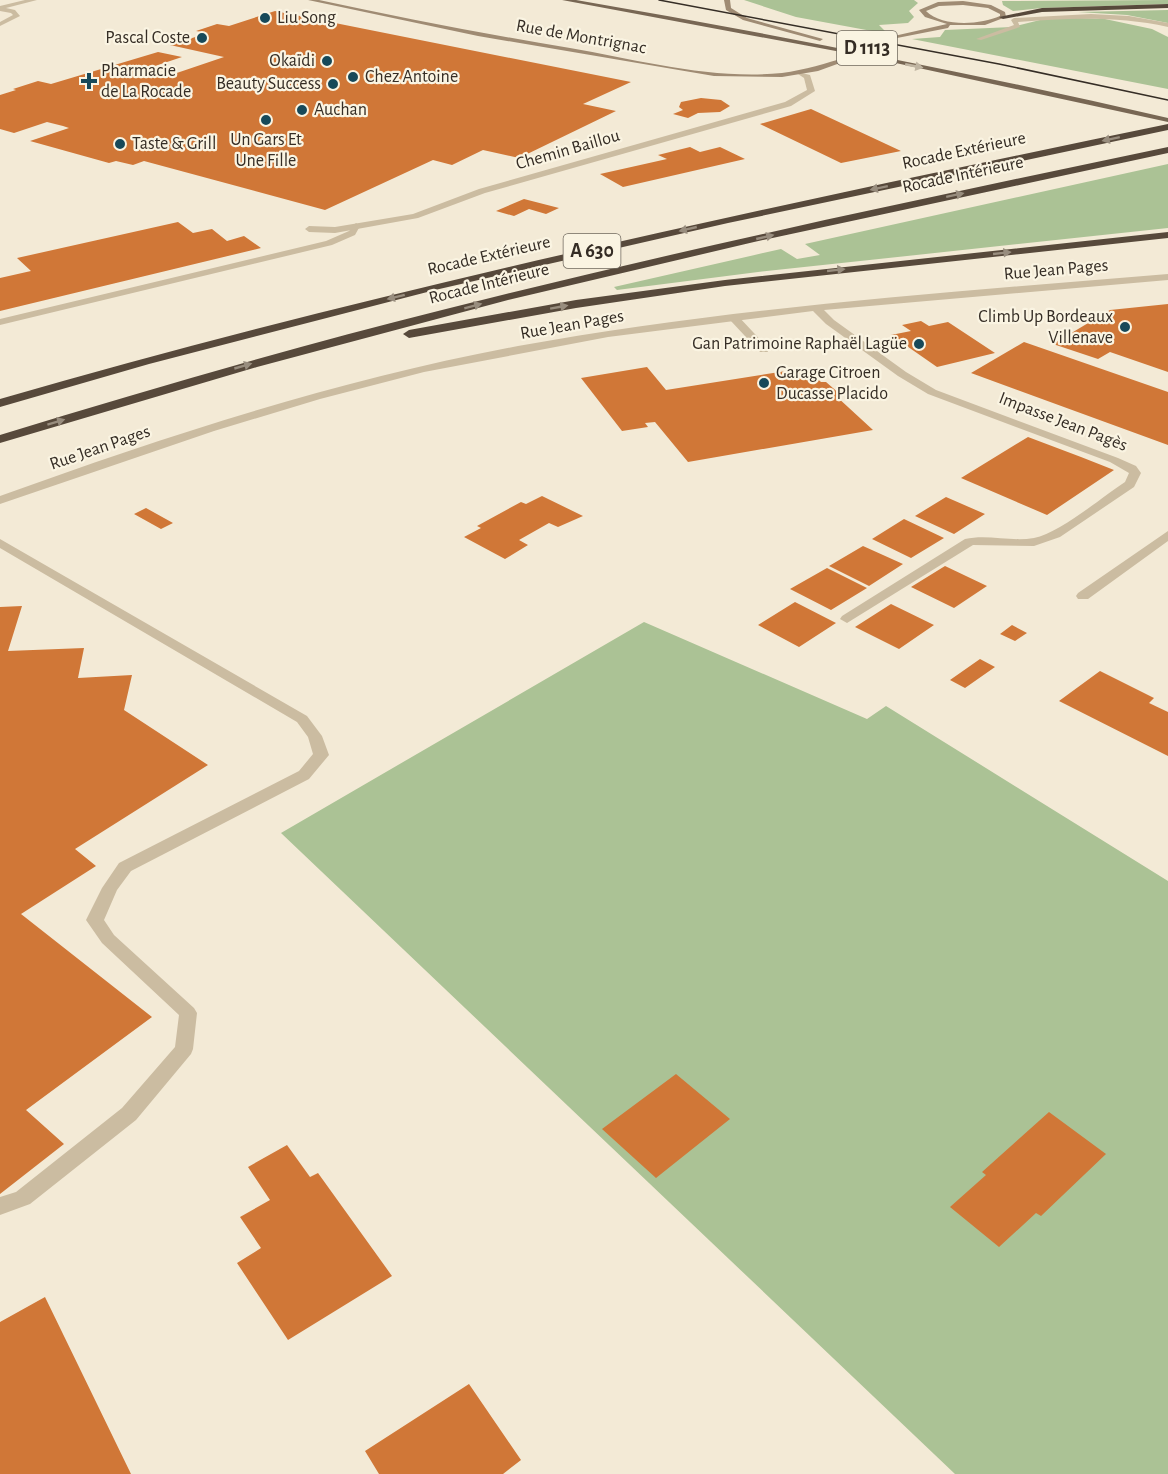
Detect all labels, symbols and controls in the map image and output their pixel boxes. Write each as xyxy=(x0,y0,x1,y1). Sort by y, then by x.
place label: Liu Song xyxy=(277,9,336,27)
marker: Liu Song xyxy=(258,11,272,25)
street label: Rue de Montrignac xyxy=(515,17,647,57)
place label: Pascal Coste xyxy=(105,29,190,47)
marker: Pascal Coste xyxy=(195,31,209,45)
road number: D 1113 xyxy=(837,31,897,65)
place label: Okaïdi xyxy=(269,52,315,70)
marker: Okaïdi xyxy=(320,54,334,68)
place label: Pharmacie de La Rocade xyxy=(101,62,191,101)
one-way arrow xyxy=(904,62,923,71)
place label: Chez Antoine xyxy=(365,68,458,86)
marker: Chez Antoine xyxy=(346,70,360,84)
marker: Pharmacie de La Rocade xyxy=(82,74,96,88)
place label: Beauty Success xyxy=(216,75,321,93)
marker: Beauty Success xyxy=(326,77,340,91)
place label: Auchan xyxy=(314,101,367,119)
marker: Auchan xyxy=(295,103,309,117)
marker: Un Gars Et Une Fille xyxy=(259,113,273,127)
street label: Chemin Baillou xyxy=(514,127,622,173)
street label: Rocade Extérieure xyxy=(901,129,1027,173)
place label: Un Gars Et Une Fille xyxy=(230,131,302,170)
place label: Taste & Grill xyxy=(132,135,216,153)
one-way arrow xyxy=(1101,135,1120,144)
marker: Taste & Grill xyxy=(113,137,127,151)
street label: Rocade Intérieure xyxy=(901,153,1025,197)
one-way arrow xyxy=(869,184,888,193)
one-way arrow xyxy=(946,190,965,200)
one-way arrow xyxy=(678,225,697,234)
one-way arrow xyxy=(756,232,774,242)
street label: Rocade Extérieure xyxy=(426,233,552,279)
road number: A 630 xyxy=(564,234,620,268)
one-way arrow xyxy=(992,248,1011,258)
street label: Rue Jean Pages xyxy=(1003,256,1109,284)
street label: Rocade Intérieure xyxy=(427,260,551,308)
one-way arrow xyxy=(826,266,845,275)
one-way arrow xyxy=(387,292,405,302)
one-way arrow xyxy=(464,300,482,310)
one-way arrow xyxy=(550,302,569,311)
street label: Rue Jean Pages xyxy=(519,307,625,343)
place label: Climb Up Bordeaux Villenave xyxy=(978,308,1113,347)
marker: Climb Up Bordeaux Villenave xyxy=(1118,320,1132,334)
place label: Gan Patrimoine Raphaël Lagüe xyxy=(692,335,907,353)
marker: Gan Patrimoine Raphaël Lagüe xyxy=(912,337,926,351)
one-way arrow xyxy=(234,361,252,371)
place label: Garage Citroen Ducasse Placido xyxy=(776,364,888,403)
marker: Garage Citroen Ducasse Placido xyxy=(757,376,771,390)
street label: Impasse Jean Pagès xyxy=(996,389,1130,455)
one-way arrow xyxy=(47,416,65,426)
street label: Rue Jean Pages xyxy=(47,422,153,474)

